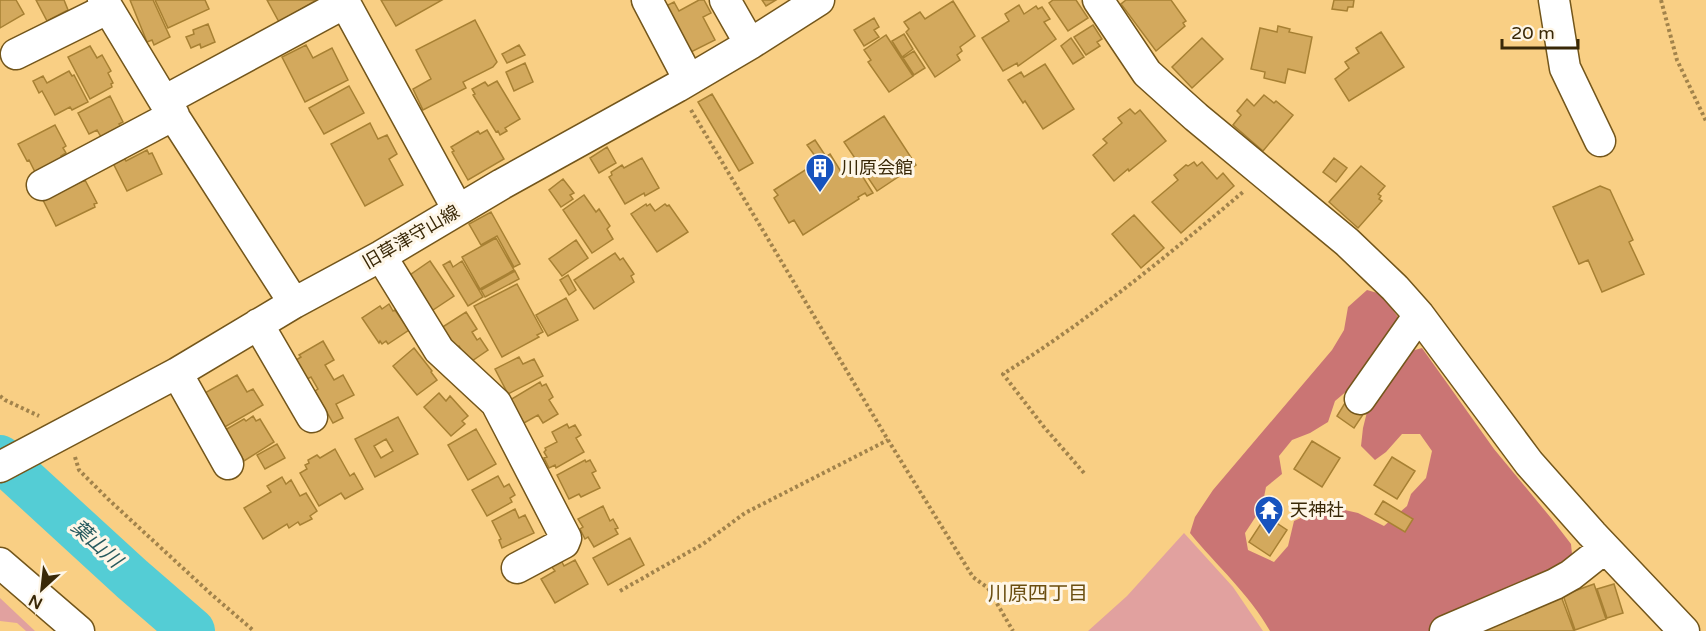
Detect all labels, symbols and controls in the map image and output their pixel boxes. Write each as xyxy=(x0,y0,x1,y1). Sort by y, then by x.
scale bar xyxy=(1502,12,1578,50)
text: 20 m xyxy=(1511,22,1555,44)
building icon: 川原会館 xyxy=(804,152,836,194)
place label: 川原会館 xyxy=(841,157,913,179)
street label: 旧草津守山線 xyxy=(359,200,463,274)
temple icon: 天神社 xyxy=(1253,494,1285,536)
place label: 天神社 xyxy=(1290,499,1344,521)
water label: 葉山川 xyxy=(66,515,128,574)
north arrow xyxy=(12,559,72,619)
district label: 川原四丁目 xyxy=(988,582,1088,606)
text: N xyxy=(25,590,46,613)

